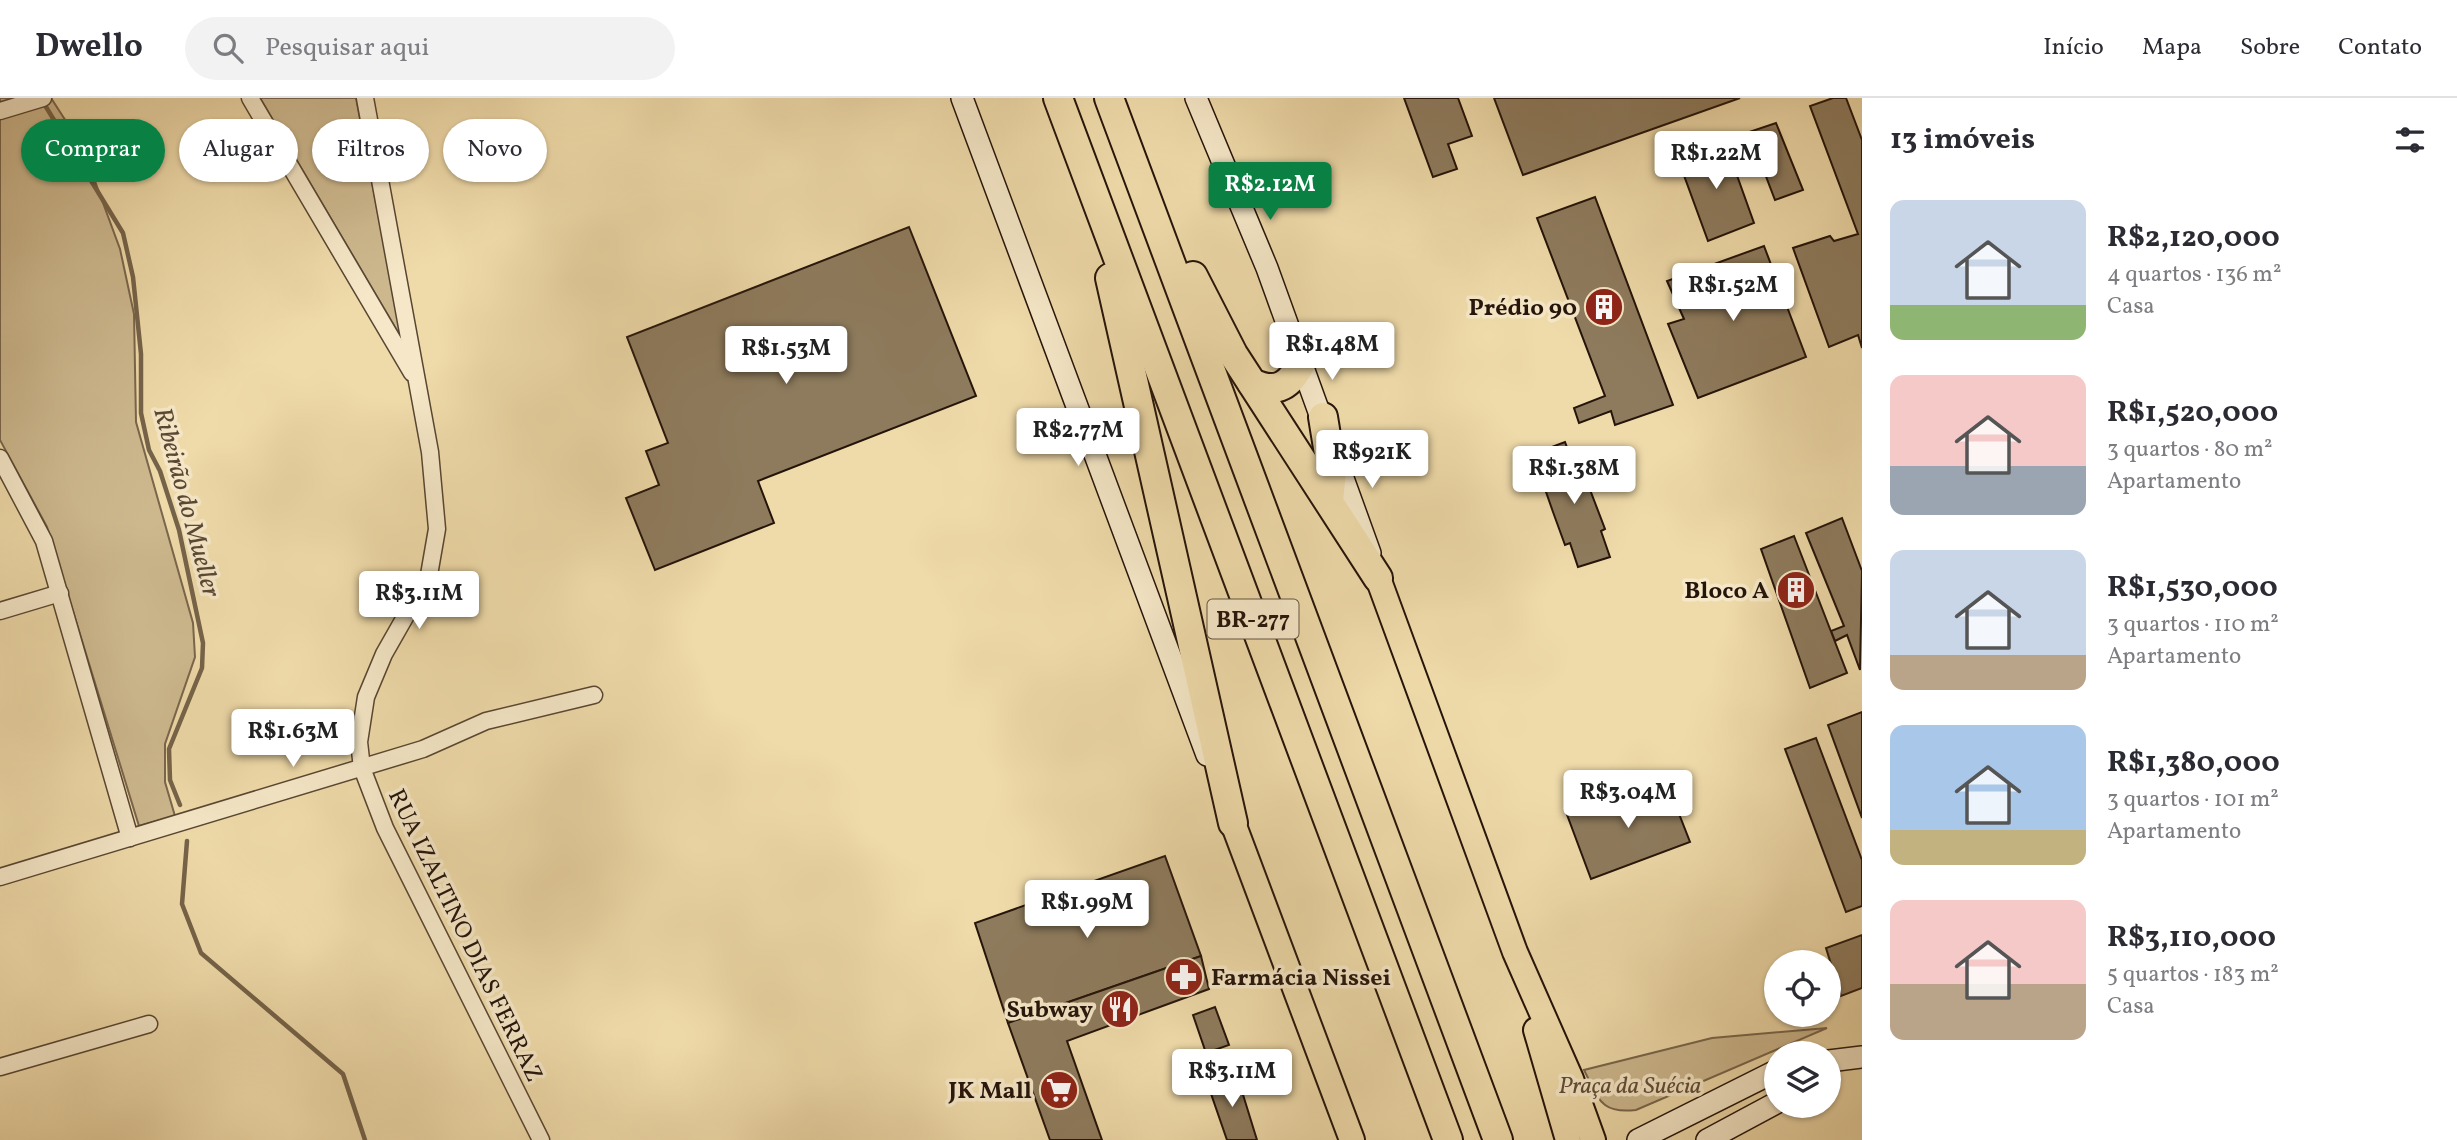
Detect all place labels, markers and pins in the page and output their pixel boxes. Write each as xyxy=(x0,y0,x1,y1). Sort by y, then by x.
pin: R$1.22M xyxy=(1651,132,1781,191)
pin: R$2.12M xyxy=(1205,162,1335,222)
pin: R$1.52M xyxy=(1668,264,1798,323)
building icon: Prédio 90 xyxy=(1583,286,1625,328)
place label: Prédio 90 xyxy=(1468,292,1577,326)
pin: R$1.48M xyxy=(1267,322,1397,382)
pin: R$1.53M xyxy=(721,327,851,386)
pin: R$2.77M xyxy=(1013,408,1143,468)
pin: R$921K xyxy=(1315,430,1429,490)
pin: R$1.38M xyxy=(1509,446,1639,506)
building icon: Bloco A xyxy=(1775,569,1817,611)
pin: R$3.11M xyxy=(354,572,484,631)
place label: Bloco A xyxy=(1684,575,1769,609)
pin: R$1.63M xyxy=(228,710,358,769)
pin: R$3.04M xyxy=(1563,770,1693,830)
pin: R$1.99M xyxy=(1022,880,1152,940)
pharmacy icon: Farmácia Nissei xyxy=(1163,956,1205,998)
place label: Farmácia Nissei xyxy=(1211,962,1391,996)
restaurant icon: Subway xyxy=(1099,988,1141,1030)
place label: Subway xyxy=(1006,994,1094,1028)
pin: R$3.11M xyxy=(1167,1049,1297,1109)
supermarket icon: JK Mall xyxy=(1038,1069,1080,1111)
place label: JK Mall xyxy=(948,1075,1032,1109)

